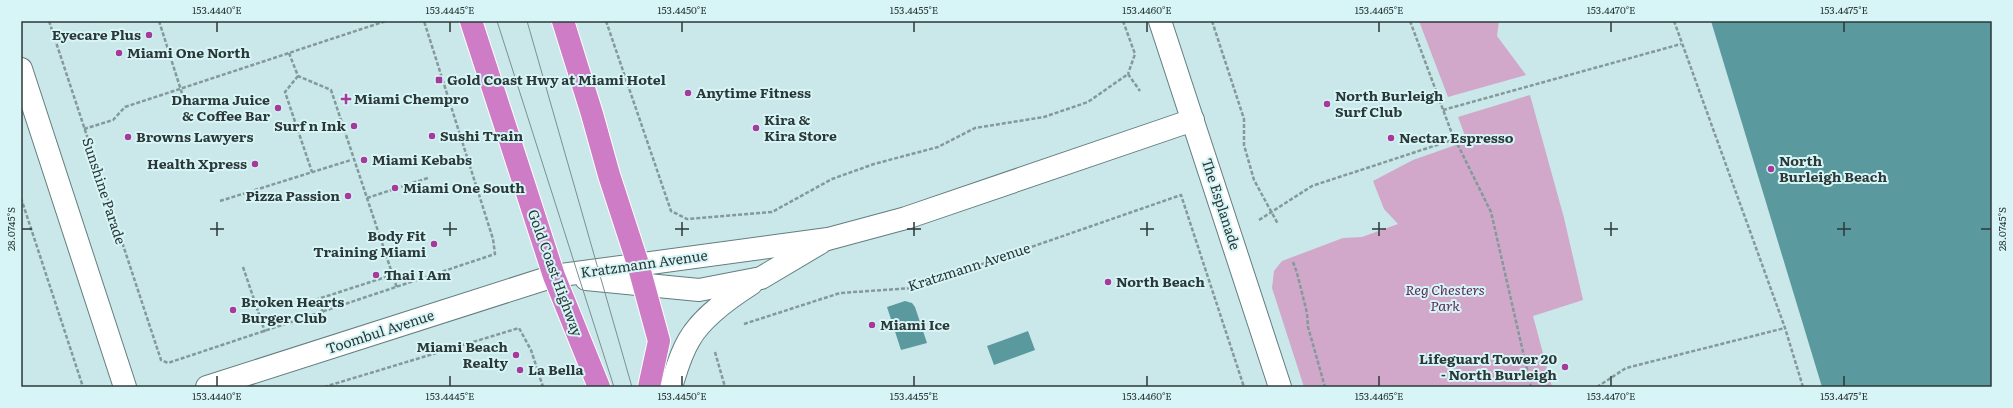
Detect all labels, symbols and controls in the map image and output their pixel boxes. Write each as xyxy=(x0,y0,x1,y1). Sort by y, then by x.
text: 153.4440°E xyxy=(192,2,242,17)
text: 153.4445°E xyxy=(426,2,474,17)
text: 153.4450°E xyxy=(657,2,707,17)
text: 153.4455°E xyxy=(890,2,938,17)
text: 153.4460°E xyxy=(1122,2,1172,17)
text: 153.4465°E xyxy=(1355,2,1403,17)
text: 153.4470°E xyxy=(1587,2,1635,17)
text: 153.4475°E xyxy=(1820,2,1868,17)
place label: Eyecare Plus xyxy=(52,24,141,44)
marker: Eyecare Plus xyxy=(144,30,154,40)
place label: Miami One North xyxy=(127,42,250,62)
marker: Miami One North xyxy=(114,48,124,58)
place label: Gold Coast Hwy at Miami Hotel xyxy=(447,69,666,89)
marker: Gold Coast Hwy at Miami Hotel xyxy=(434,75,444,85)
place label: Anytime Fitness xyxy=(696,82,811,102)
place label: North Burleigh Surf Club xyxy=(1335,85,1444,121)
place label: Miami Chempro xyxy=(354,88,469,108)
marker: Anytime Fitness xyxy=(683,88,693,98)
place label: Dharma Juice & Coffee Bar xyxy=(171,89,270,125)
marker: Miami Chempro xyxy=(341,94,351,104)
marker: North Burleigh Surf Club xyxy=(1322,99,1332,109)
marker: Dharma Juice & Coffee Bar xyxy=(273,103,283,113)
place label: Kira & Kira Store xyxy=(764,109,837,145)
place label: Surf n Ink xyxy=(274,115,347,135)
marker: Surf n Ink xyxy=(349,121,359,131)
marker: Kira & Kira Store xyxy=(751,123,761,133)
place label: Sushi Train xyxy=(440,125,524,145)
place label: Browns Lawyers xyxy=(136,126,253,146)
place label: Nectar Espresso xyxy=(1399,127,1514,147)
marker: Sushi Train xyxy=(427,131,437,141)
marker: Browns Lawyers xyxy=(123,132,133,142)
marker: Nectar Espresso xyxy=(1386,133,1396,143)
street label: Sunshine Parade xyxy=(78,135,132,247)
place label: Miami Kebabs xyxy=(372,149,472,169)
place label: North Burleigh Beach xyxy=(1779,150,1887,186)
place label: Health Xpress xyxy=(147,153,247,173)
marker: Miami Kebabs xyxy=(359,155,369,165)
street label: The Esplanade xyxy=(1198,155,1246,252)
marker: Health Xpress xyxy=(250,159,260,169)
marker: North Burleigh Beach xyxy=(1766,164,1776,174)
place label: Miami One South xyxy=(403,177,525,197)
marker: Miami One South xyxy=(390,183,400,193)
place label: Pizza Passion xyxy=(245,185,340,205)
marker: Pizza Passion xyxy=(343,191,353,201)
street label: Gold Coast Highway xyxy=(524,206,589,340)
text: 28.0745°S xyxy=(3,207,18,251)
text: 28.0745°S xyxy=(1994,207,2009,251)
place label: Body Fit Training Miami xyxy=(313,225,427,261)
street label: Kratzmann Avenue xyxy=(905,237,1033,295)
marker: Body Fit Training Miami xyxy=(429,239,439,249)
street label: Kratzmann Avenue xyxy=(579,244,709,282)
place label: Thai I Am xyxy=(384,264,451,284)
marker: Thai I Am xyxy=(371,270,381,280)
place label: North Beach xyxy=(1116,271,1205,291)
marker: North Beach xyxy=(1103,277,1113,287)
park label: Reg Chesters Park xyxy=(1405,279,1485,315)
place label: Broken Hearts Burger Club xyxy=(241,291,344,327)
street label: Toombul Avenue xyxy=(323,304,436,358)
marker: Broken Hearts Burger Club xyxy=(228,305,238,315)
place label: Miami Ice xyxy=(880,314,950,334)
marker: Miami Ice xyxy=(867,320,877,330)
place label: Miami Beach Realty xyxy=(417,336,508,372)
place label: Lifeguard Tower 20 - North Burleigh xyxy=(1419,348,1557,384)
marker: Miami Beach Realty xyxy=(511,350,521,360)
place label: La Bella xyxy=(528,359,585,379)
marker: Lifeguard Tower 20 - North Burleigh xyxy=(1560,362,1570,372)
marker: La Bella xyxy=(515,365,525,375)
text: 153.4440°E xyxy=(192,388,242,403)
text: 153.4445°E xyxy=(426,388,474,403)
text: 153.4450°E xyxy=(657,388,707,403)
text: 153.4455°E xyxy=(890,388,938,403)
text: 153.4460°E xyxy=(1122,388,1172,403)
text: 153.4465°E xyxy=(1355,388,1403,403)
text: 153.4470°E xyxy=(1587,388,1635,403)
text: 153.4475°E xyxy=(1820,388,1868,403)

